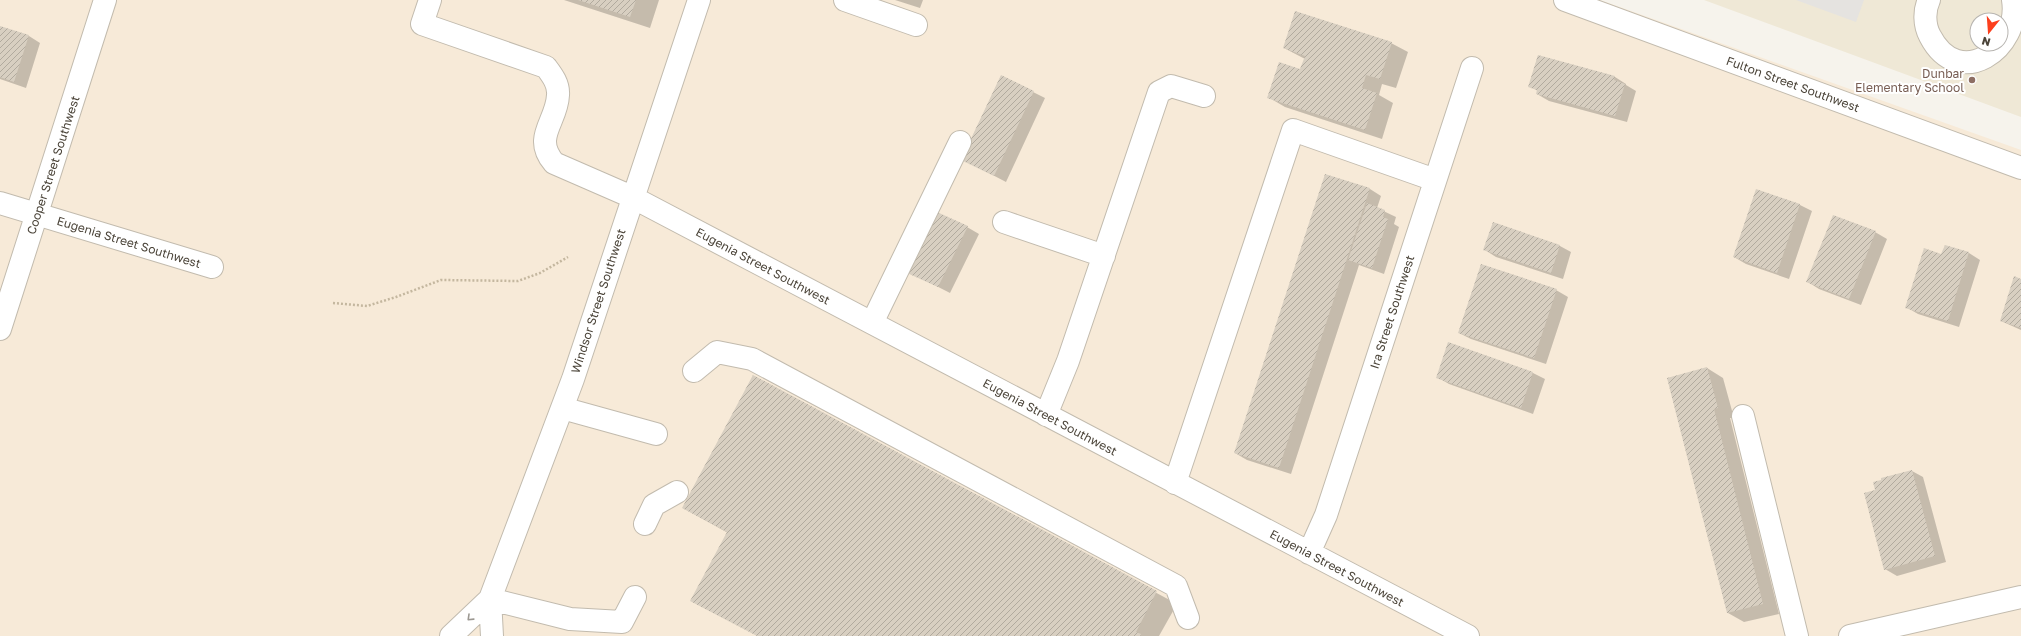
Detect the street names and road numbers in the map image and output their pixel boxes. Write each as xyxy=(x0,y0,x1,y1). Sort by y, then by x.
street label: Fulton Street Southwest xyxy=(1724,53,1862,115)
street label: Cooper Street Southwest xyxy=(23,94,83,236)
street label: Eugenia Street Southwest xyxy=(55,213,203,271)
street label: Eugenia Street Southwest xyxy=(693,224,833,308)
street label: Windsor Street Southwest xyxy=(568,227,629,375)
street label: Ira Street Southwest xyxy=(1367,253,1418,371)
street label: Eugenia Street Southwest xyxy=(980,375,1120,459)
street label: Eugenia Street Southwest xyxy=(1267,526,1407,610)

